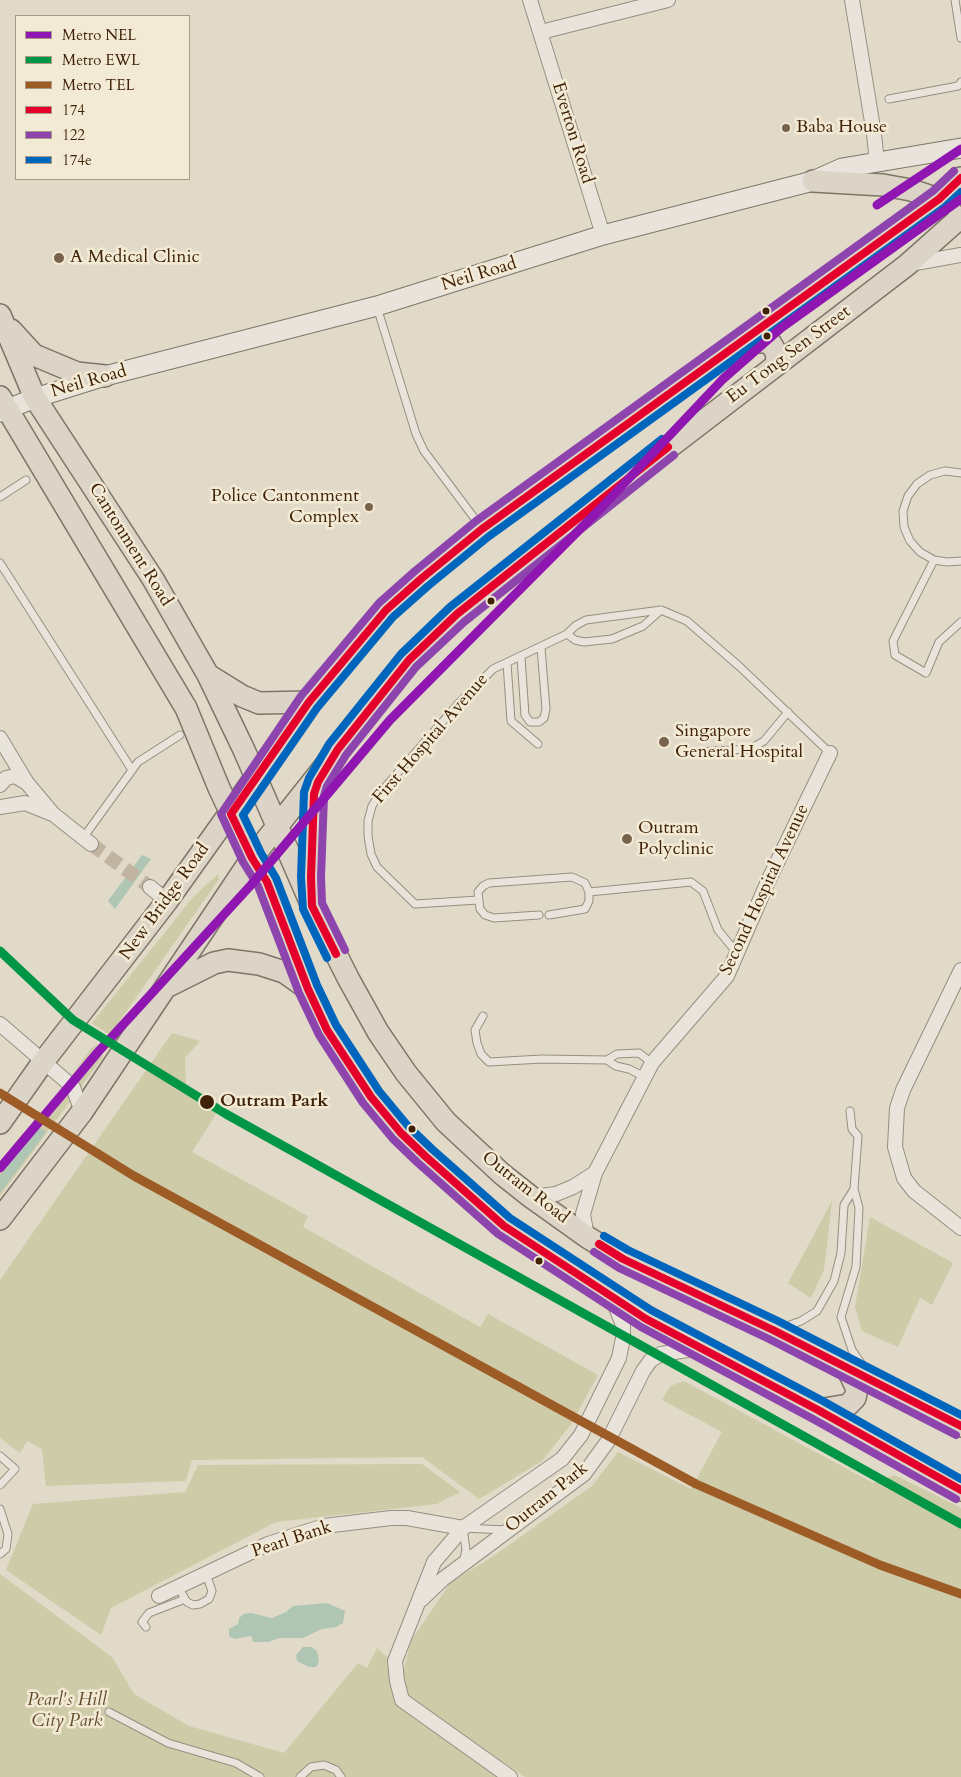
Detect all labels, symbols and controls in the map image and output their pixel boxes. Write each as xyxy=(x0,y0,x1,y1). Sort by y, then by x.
legend xyxy=(15,15,190,180)
text: Metro NEL xyxy=(62,25,136,45)
text: Metro EWL xyxy=(62,50,140,70)
text: Metro TEL xyxy=(62,75,135,95)
street label: Everton Road xyxy=(546,80,598,186)
text: 174 xyxy=(62,100,85,120)
place label: Baba House xyxy=(796,117,887,139)
marker: Baba House xyxy=(780,122,792,134)
text: 122 xyxy=(62,125,85,145)
text: 174e xyxy=(62,150,92,170)
place label: A Medical Clinic xyxy=(70,247,200,269)
marker: A Medical Clinic xyxy=(52,251,66,265)
street label: Neil Road xyxy=(439,253,519,297)
street label: Eu Tong Sen Street xyxy=(723,301,855,409)
unlabelled marker xyxy=(761,306,771,316)
unlabelled marker xyxy=(762,331,772,341)
street label: Neil Road xyxy=(49,361,129,403)
street label: Cantonment Road xyxy=(83,479,177,611)
place label: Police Cantonment Complex xyxy=(211,486,359,528)
marker: Police Cantonment Complex xyxy=(363,501,375,513)
unlabelled marker xyxy=(486,596,496,606)
street label: First Hospital Avenue xyxy=(369,670,493,808)
place label: Singapore General Hospital xyxy=(675,721,803,764)
marker: Singapore General Hospital xyxy=(657,735,671,749)
street label: Second Hospital Avenue xyxy=(716,801,814,979)
place label: Outram Polyclinic xyxy=(638,818,714,861)
marker: Outram Polyclinic xyxy=(620,832,634,846)
street label: New Bridge Road xyxy=(115,839,215,965)
place label: Outram Park xyxy=(220,1091,328,1113)
marker: Outram Park xyxy=(198,1093,216,1111)
unlabelled marker xyxy=(407,1124,417,1134)
street label: Outram Road xyxy=(477,1147,573,1229)
unlabelled marker xyxy=(534,1256,544,1266)
street label: Outram Park xyxy=(501,1458,593,1538)
street label: Pearl Bank xyxy=(249,1517,335,1563)
park label: Pearl's Hill City Park xyxy=(27,1690,107,1732)

